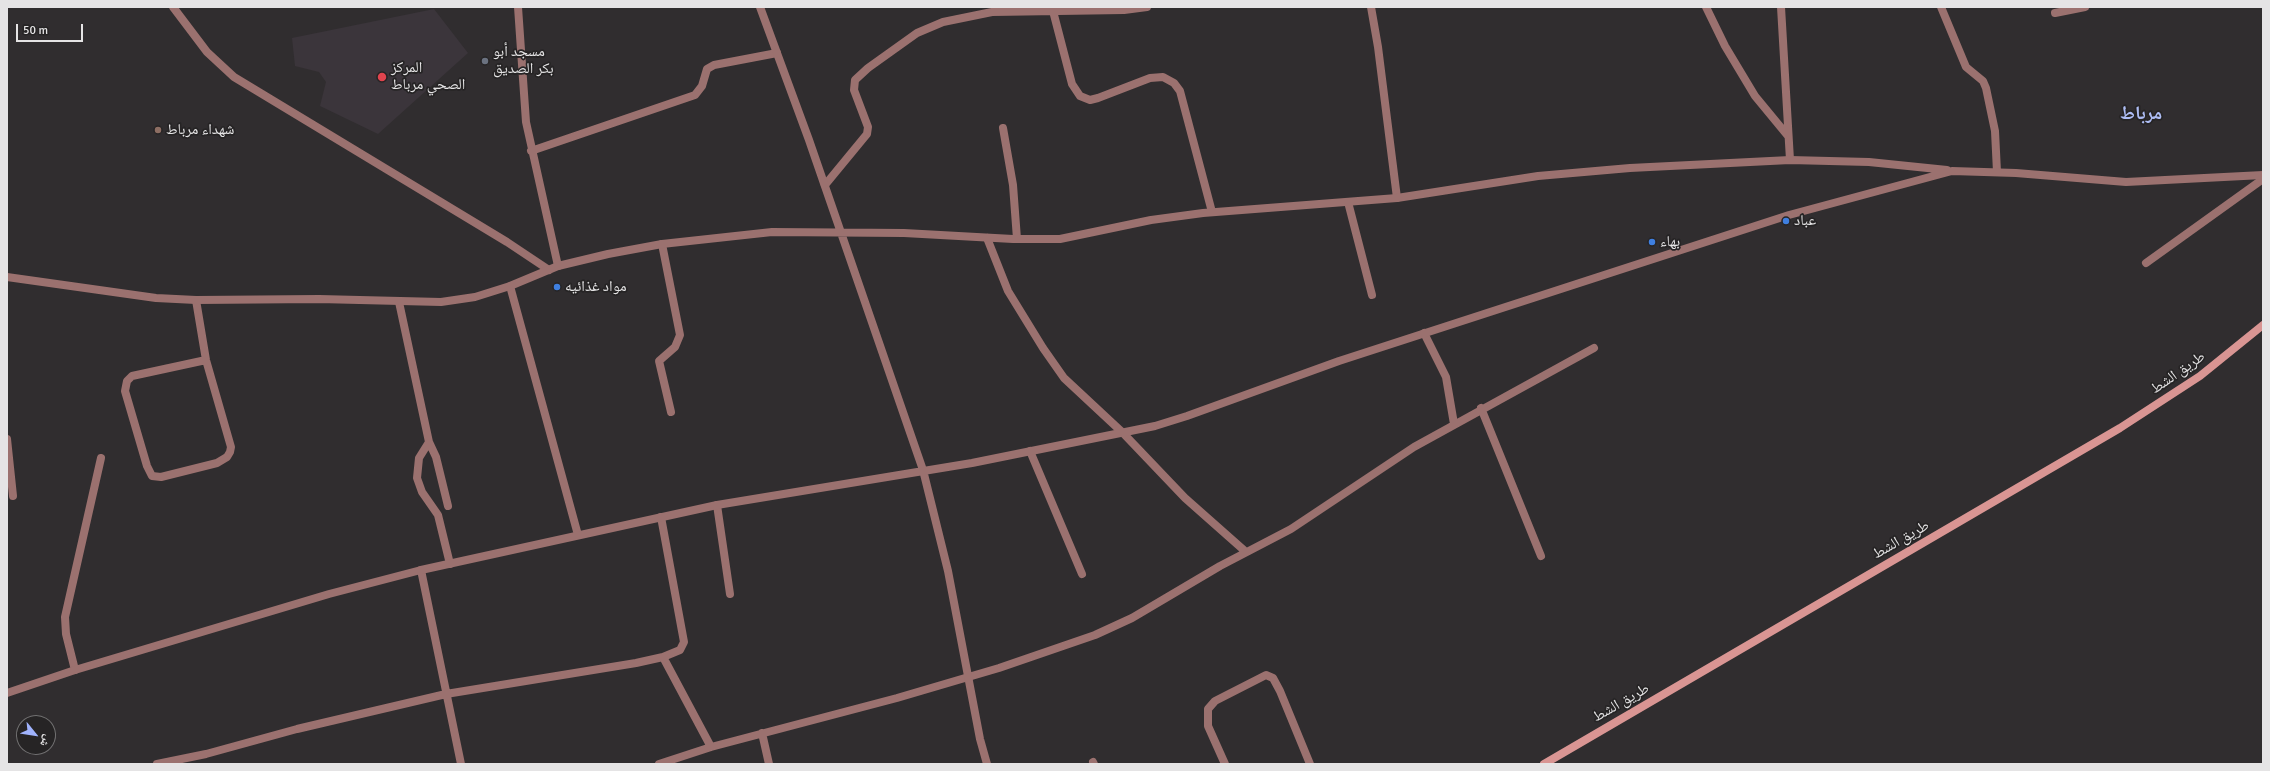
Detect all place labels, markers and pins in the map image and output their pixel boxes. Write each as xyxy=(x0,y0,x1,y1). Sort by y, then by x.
place label: مسجد أبو بكر الصديق xyxy=(493,43,554,78)
marker: مسجد أبو بكر الصديق xyxy=(480,56,490,66)
place label: المركز الصحي مرباط xyxy=(391,59,465,94)
marker: المركز الصحي مرباط xyxy=(376,71,388,83)
place label: شهداء مرباط xyxy=(166,121,234,139)
marker: شهداء مرباط xyxy=(153,125,163,135)
place label: عباد xyxy=(1794,212,1816,230)
marker: عباد xyxy=(1781,216,1791,226)
place label: بهاء xyxy=(1660,233,1680,251)
marker: بهاء xyxy=(1647,237,1657,247)
place label: مواد غذائيه xyxy=(565,278,626,296)
marker: مواد غذائيه xyxy=(552,282,562,292)

